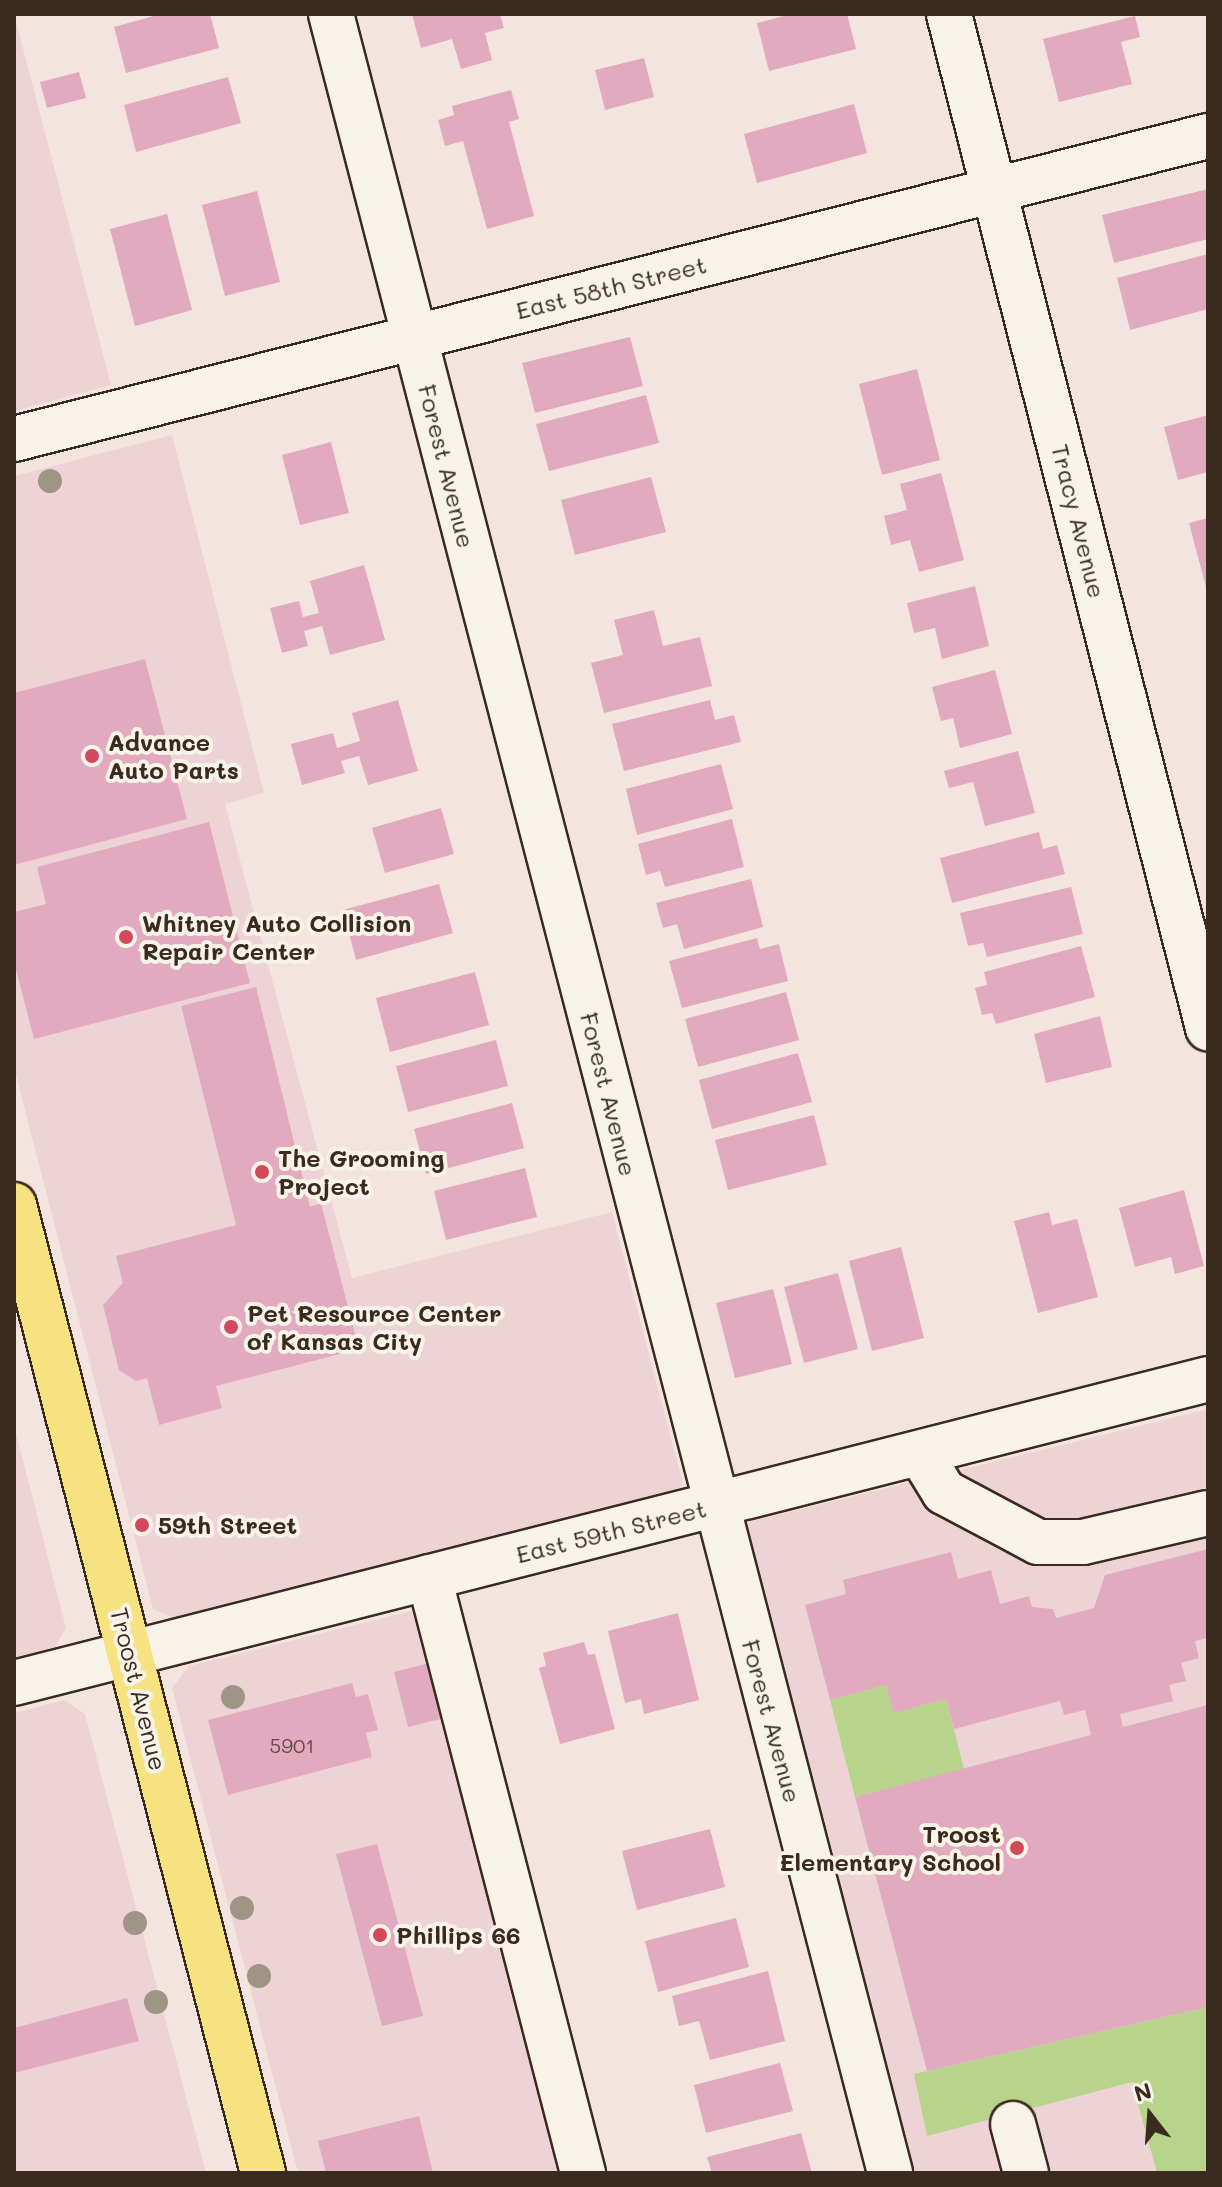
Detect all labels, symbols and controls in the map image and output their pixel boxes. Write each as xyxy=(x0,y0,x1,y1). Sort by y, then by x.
street label: East 58th Street xyxy=(513,249,709,325)
street label: Forest Avenue xyxy=(413,381,481,551)
street label: Tracy Avenue xyxy=(1046,441,1112,601)
place label: Advance Auto Parts xyxy=(108,728,239,784)
marker: Advance Auto Parts xyxy=(83,747,101,765)
place label: Whitney Auto Collision Repair Center xyxy=(142,909,411,965)
marker: Whitney Auto Collision Repair Center xyxy=(117,928,135,946)
street label: Forest Avenue xyxy=(575,1009,643,1179)
place label: The Grooming Project xyxy=(278,1144,444,1200)
marker: The Grooming Project xyxy=(253,1163,271,1181)
place label: Pet Resource Center of Kansas City xyxy=(247,1299,501,1355)
marker: Pet Resource Center of Kansas City xyxy=(222,1318,240,1336)
street label: East 59th Street xyxy=(513,1493,709,1569)
place label: 59th Street xyxy=(158,1511,297,1539)
marker: 59th Street xyxy=(133,1516,151,1534)
street label: Troost Avenue xyxy=(105,1605,173,1773)
street label: Forest Avenue xyxy=(736,1636,808,1806)
house number: 5901 xyxy=(270,1733,314,1757)
place label: Troost Elementary School xyxy=(779,1820,1001,1876)
marker: Troost Elementary School xyxy=(1008,1839,1026,1857)
place label: Phillips 66 xyxy=(396,1921,520,1949)
marker: Phillips 66 xyxy=(371,1926,389,1944)
north arrow xyxy=(1110,2075,1190,2155)
text: N xyxy=(1131,2075,1155,2108)

